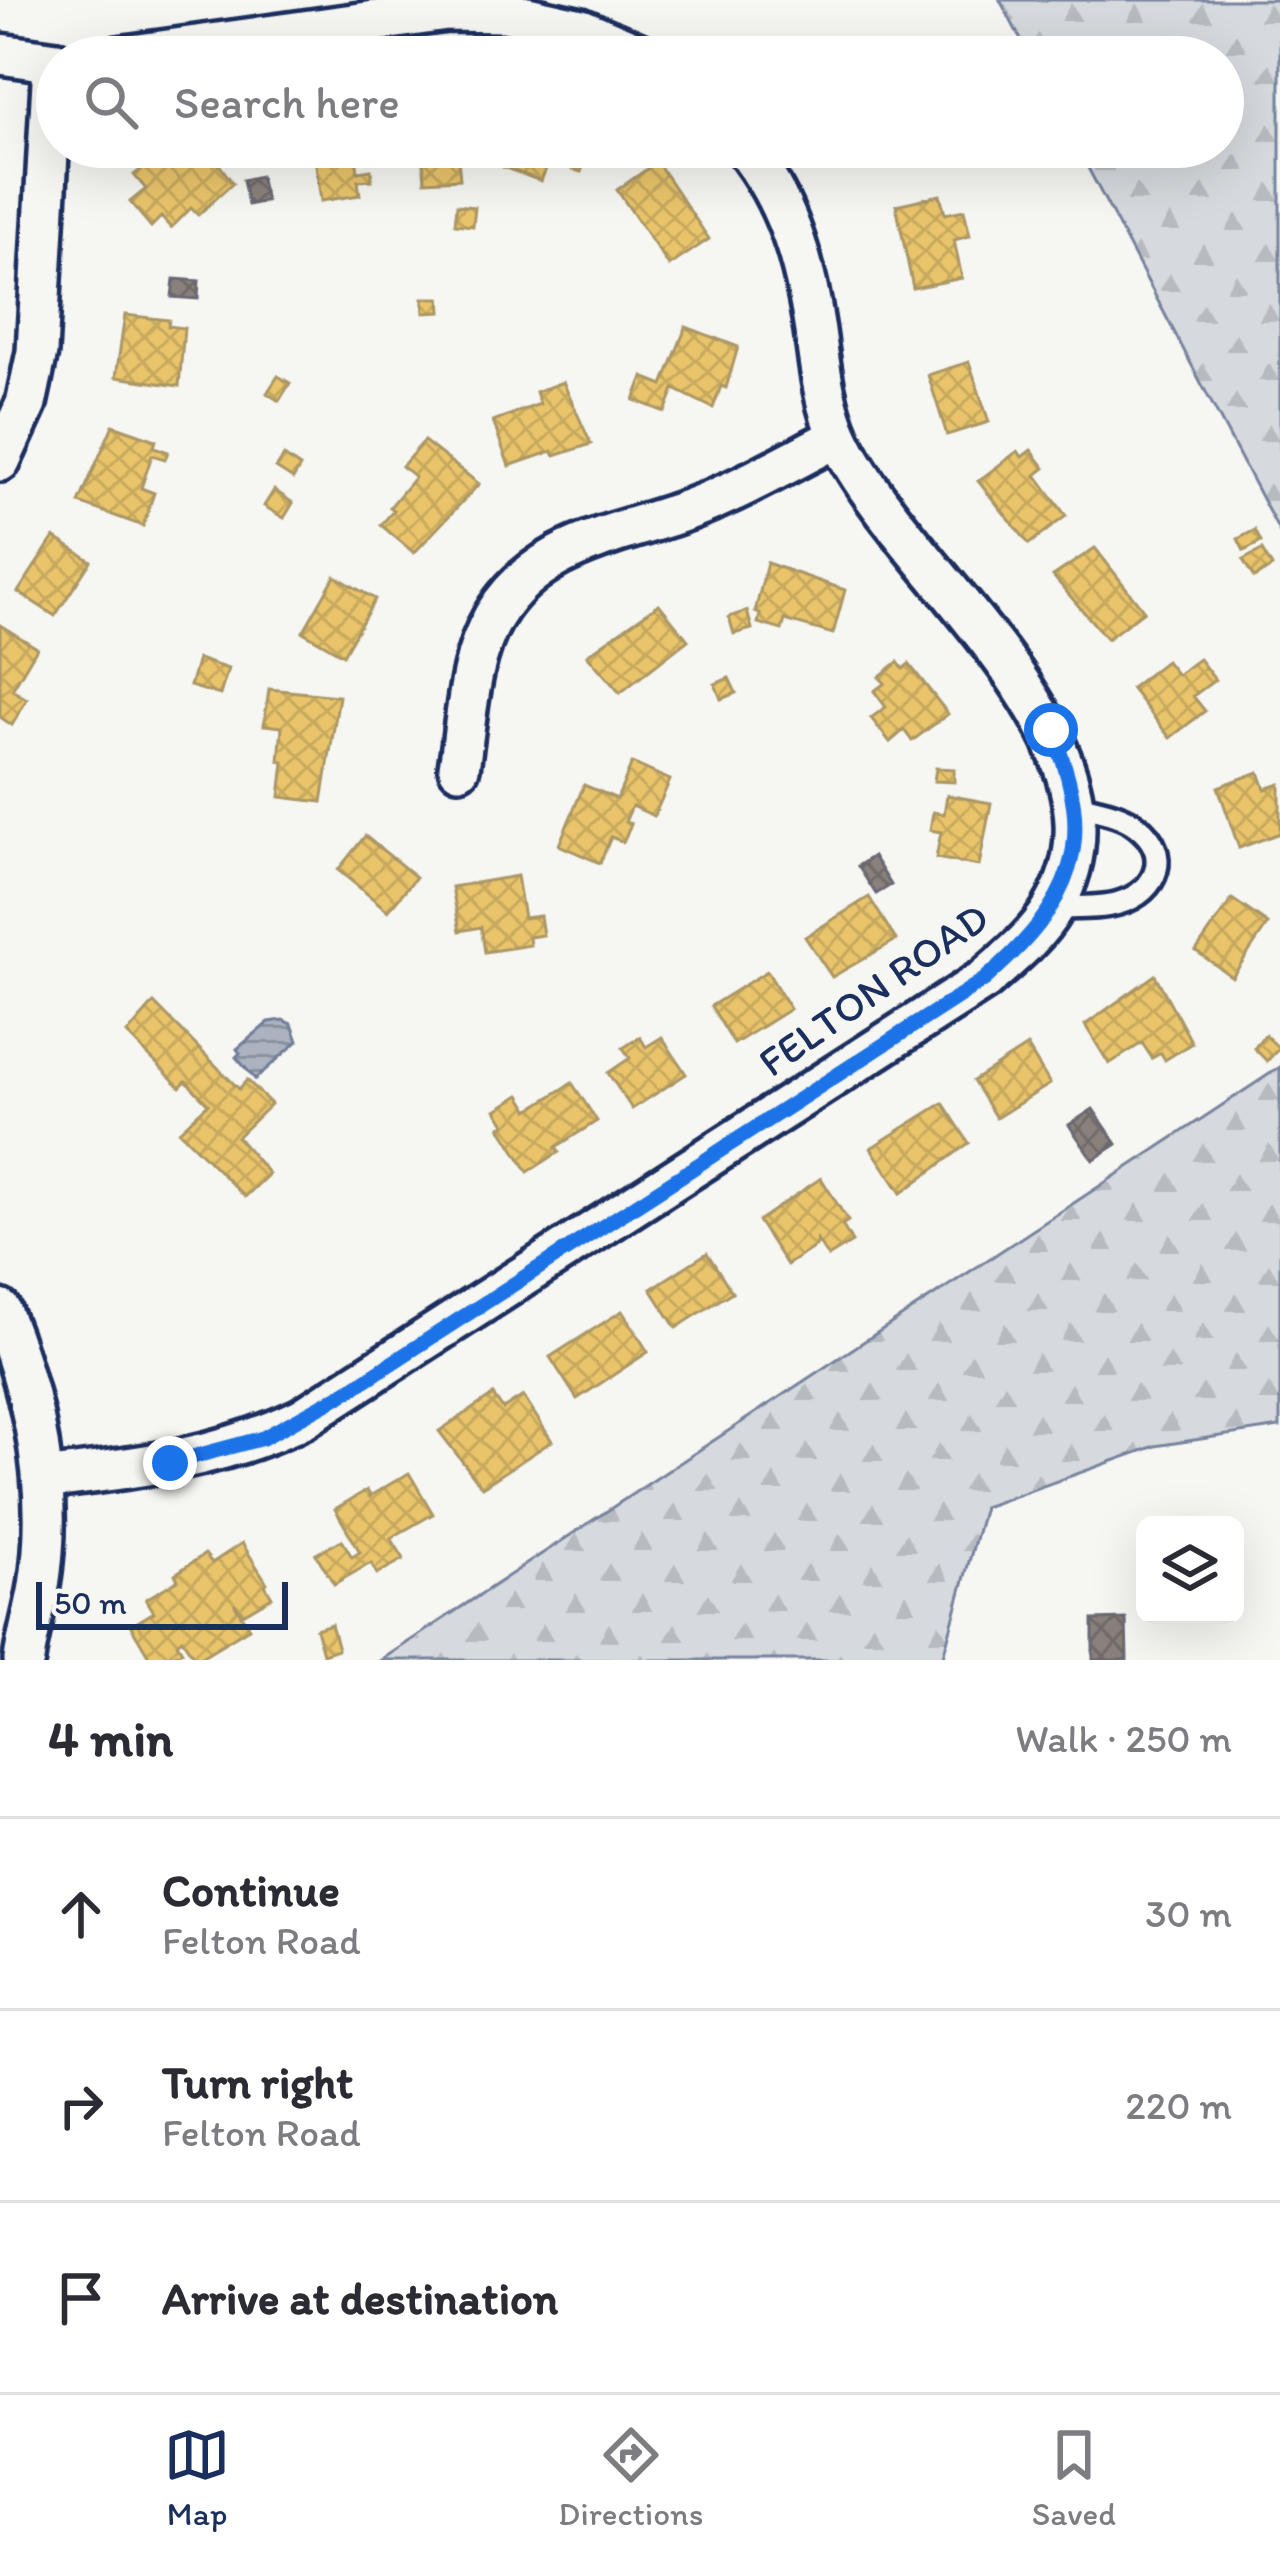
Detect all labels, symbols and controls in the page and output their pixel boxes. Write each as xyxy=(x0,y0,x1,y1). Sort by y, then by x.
search box xyxy=(36,36,1244,168)
icon: search xyxy=(78,69,144,135)
text: Search here xyxy=(174,75,400,129)
route start xyxy=(1024,703,1078,757)
street label: FELTON ROAD xyxy=(749,891,998,1087)
route end xyxy=(143,1436,197,1490)
map controls xyxy=(1136,1516,1244,1624)
button: layers xyxy=(1136,1516,1244,1624)
scale bar xyxy=(36,1576,288,1629)
text: 50 m xyxy=(54,1583,127,1622)
text: 4 min xyxy=(48,1708,173,1769)
text: Walk · 250 m xyxy=(1015,1715,1232,1762)
text: Continue xyxy=(162,1863,340,1917)
icon: ahead xyxy=(48,1881,114,1947)
text: 30 m xyxy=(1145,1890,1232,1937)
text: Felton Road xyxy=(162,1917,361,1964)
text: Turn right xyxy=(162,2055,353,2109)
icon: right xyxy=(48,2073,114,2139)
text: 220 m xyxy=(1125,2082,1232,2129)
text: Felton Road xyxy=(162,2109,361,2156)
icon: arrive xyxy=(48,2265,114,2331)
text: Arrive at destination xyxy=(162,2271,558,2325)
tab: Map xyxy=(164,2422,230,2533)
tab: Directions xyxy=(558,2422,703,2533)
tab: Saved xyxy=(1032,2422,1116,2533)

